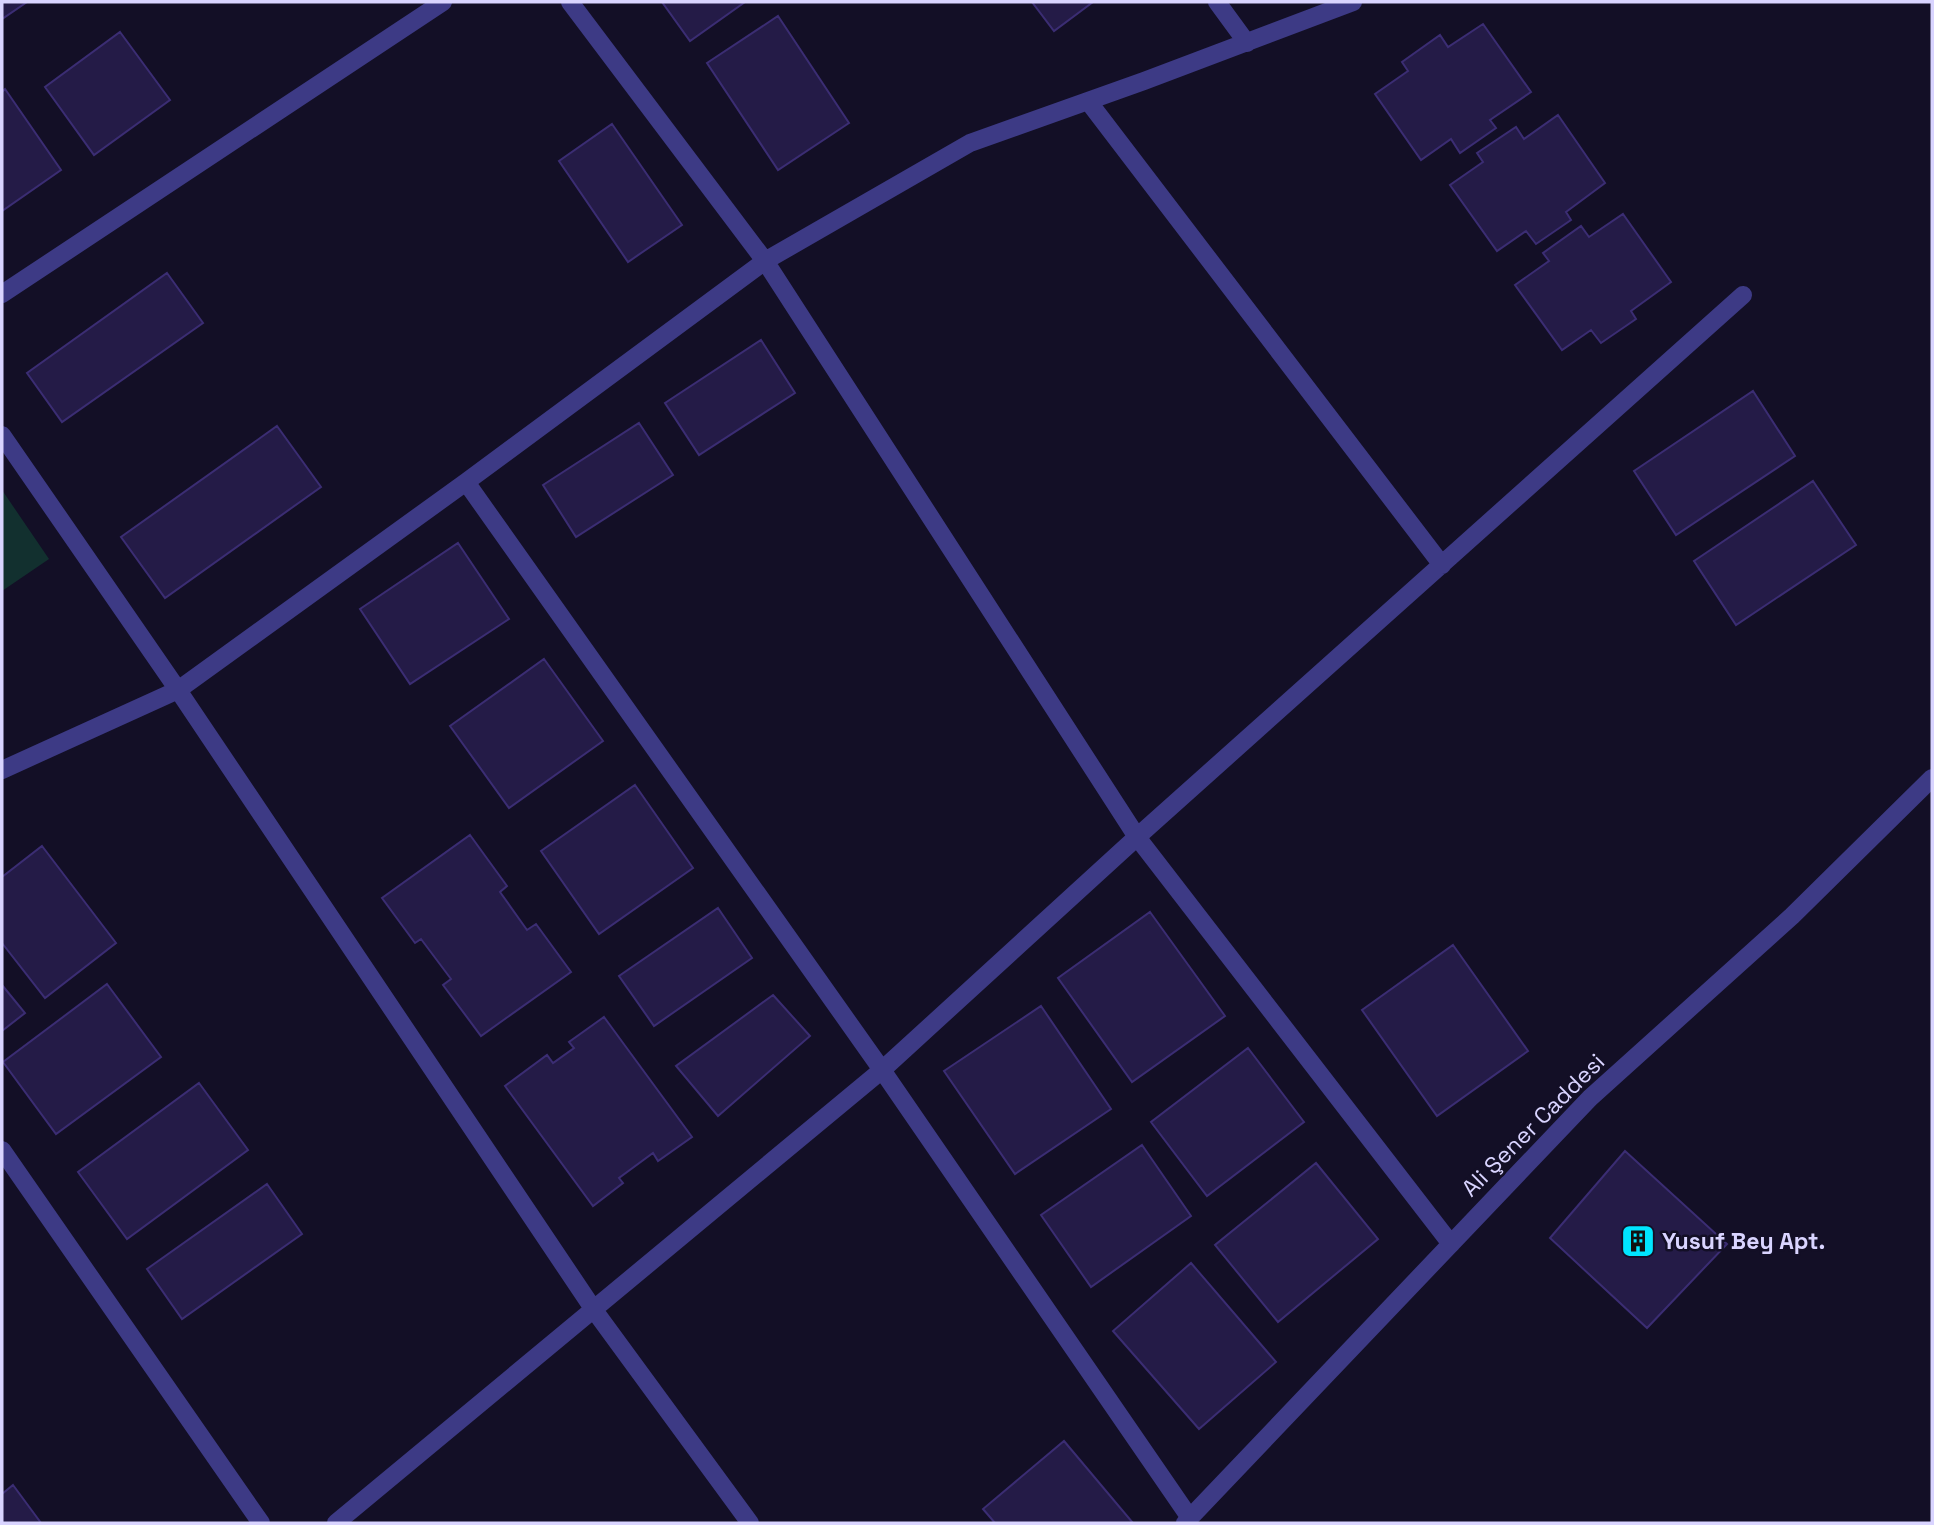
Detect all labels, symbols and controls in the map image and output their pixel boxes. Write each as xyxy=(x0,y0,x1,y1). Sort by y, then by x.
street label: Ali Şener Caddesi xyxy=(1455,1047,1611,1203)
building icon: Yusuf Bey Apt. xyxy=(1619,1222,1657,1260)
place label: Yusuf Bey Apt. xyxy=(1662,1226,1825,1256)

